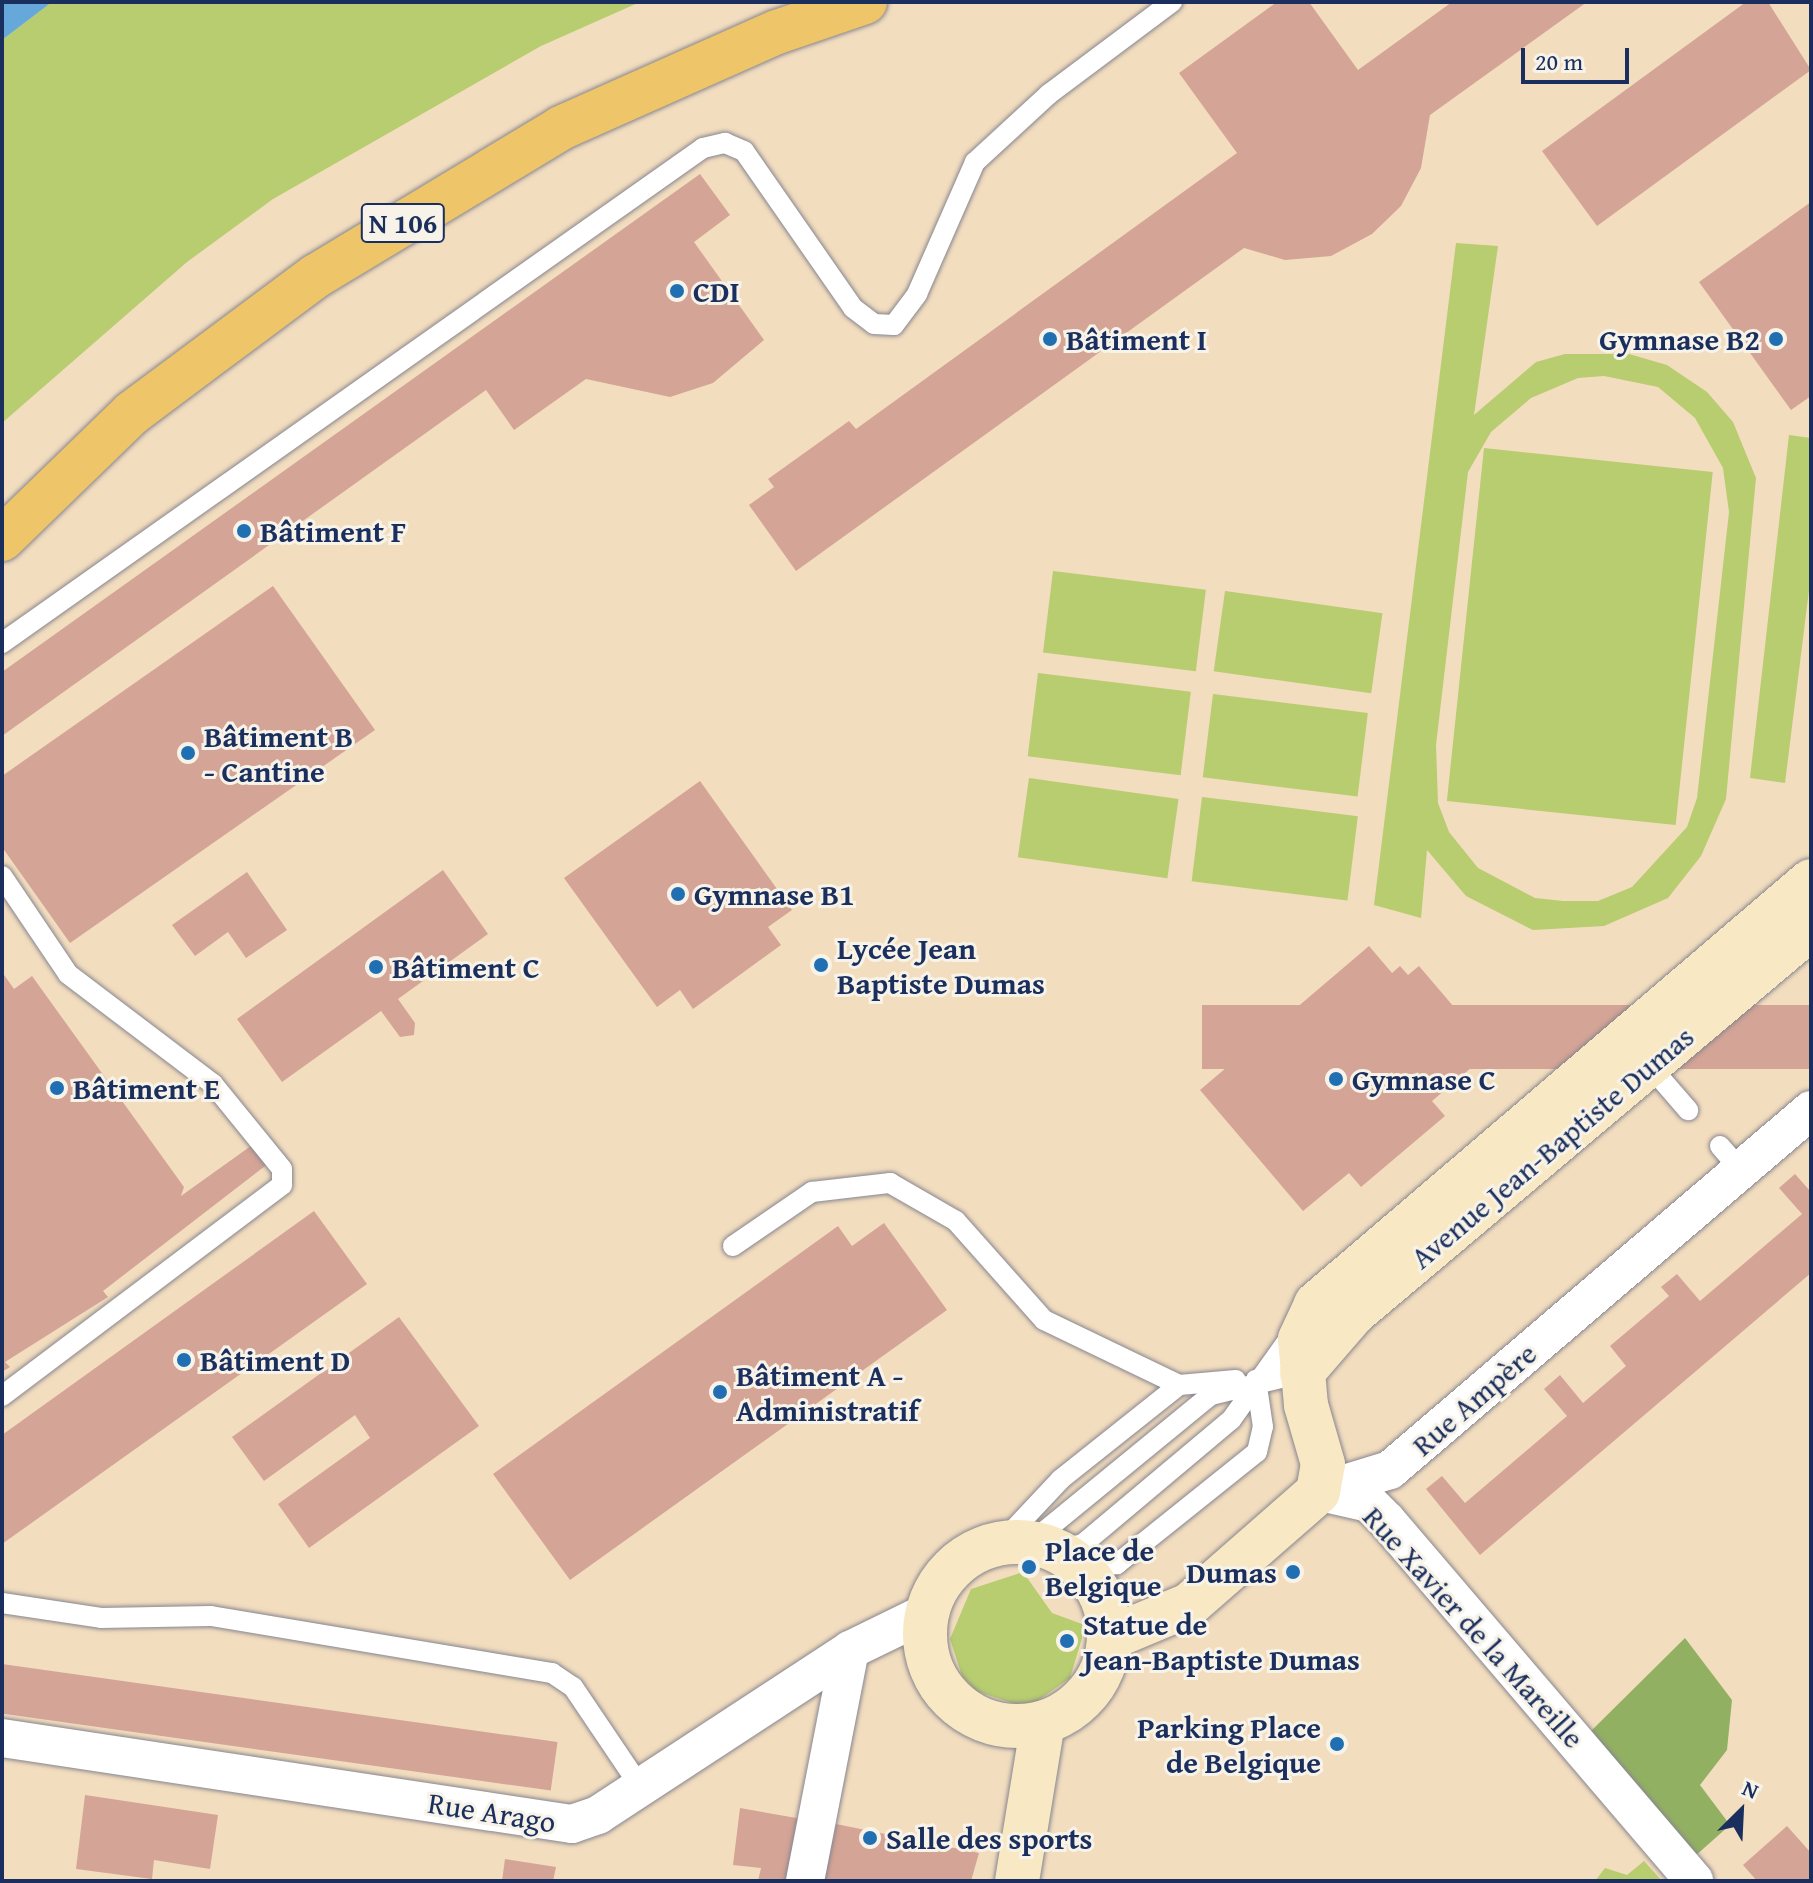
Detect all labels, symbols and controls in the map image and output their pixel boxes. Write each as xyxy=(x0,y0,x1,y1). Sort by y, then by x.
scale bar xyxy=(1525,32,1633,82)
text: 20 m xyxy=(1535,44,1583,79)
road number: N 106 xyxy=(359,199,447,247)
place label: CDI xyxy=(693,273,740,309)
marker: CDI xyxy=(668,282,686,300)
place label: Bâtiment I xyxy=(1066,321,1207,357)
place label: Gymnase B2 xyxy=(1599,321,1760,357)
marker: Bâtiment I xyxy=(1041,330,1059,348)
marker: Gymnase B2 xyxy=(1767,330,1785,348)
place label: Bâtiment F xyxy=(260,513,406,549)
marker: Bâtiment F xyxy=(235,522,253,540)
place label: Bâtiment B - Cantine xyxy=(204,718,353,788)
marker: Bâtiment B - Cantine xyxy=(179,744,197,762)
place label: Gymnase B1 xyxy=(694,876,855,912)
marker: Gymnase B1 xyxy=(669,885,687,903)
place label: Lycée Jean Baptiste Dumas xyxy=(837,930,1045,1000)
place label: Bâtiment C xyxy=(392,949,540,985)
marker: Lycée Jean Baptiste Dumas xyxy=(812,956,830,974)
marker: Bâtiment C xyxy=(367,958,385,976)
street label: Avenue Jean-Baptiste Dumas xyxy=(1403,1018,1701,1276)
place label: Gymnase C xyxy=(1352,1061,1496,1097)
place label: Bâtiment E xyxy=(73,1070,220,1106)
marker: Gymnase C xyxy=(1327,1070,1345,1088)
marker: Bâtiment E xyxy=(48,1079,66,1097)
street label: Rue Ampère xyxy=(1404,1335,1544,1463)
place label: Bâtiment D xyxy=(200,1342,350,1378)
marker: Bâtiment D xyxy=(175,1351,193,1369)
place label: Bâtiment A - Administratif xyxy=(736,1357,919,1428)
marker: Bâtiment A - Administratif xyxy=(711,1383,729,1401)
street label: Rue Xavier de la Mareille xyxy=(1356,1499,1592,1755)
place label: Place de Belgique xyxy=(1045,1532,1161,1602)
place label: Dumas xyxy=(1186,1554,1277,1590)
marker: Place de Belgique xyxy=(1020,1558,1038,1576)
marker: Dumas xyxy=(1284,1563,1302,1581)
place label: Statue de Jean-Baptiste Dumas xyxy=(1083,1606,1360,1676)
marker: Statue de Jean-Baptiste Dumas xyxy=(1058,1632,1076,1650)
place label: Parking Place de Belgique xyxy=(1137,1709,1321,1780)
marker: Parking Place de Belgique xyxy=(1328,1735,1346,1753)
north arrow xyxy=(1701,1771,1781,1851)
text: N xyxy=(1738,1771,1764,1807)
street label: Rue Arago xyxy=(426,1784,558,1840)
place label: Salle des sports xyxy=(886,1820,1092,1856)
marker: Salle des sports xyxy=(861,1829,879,1847)

